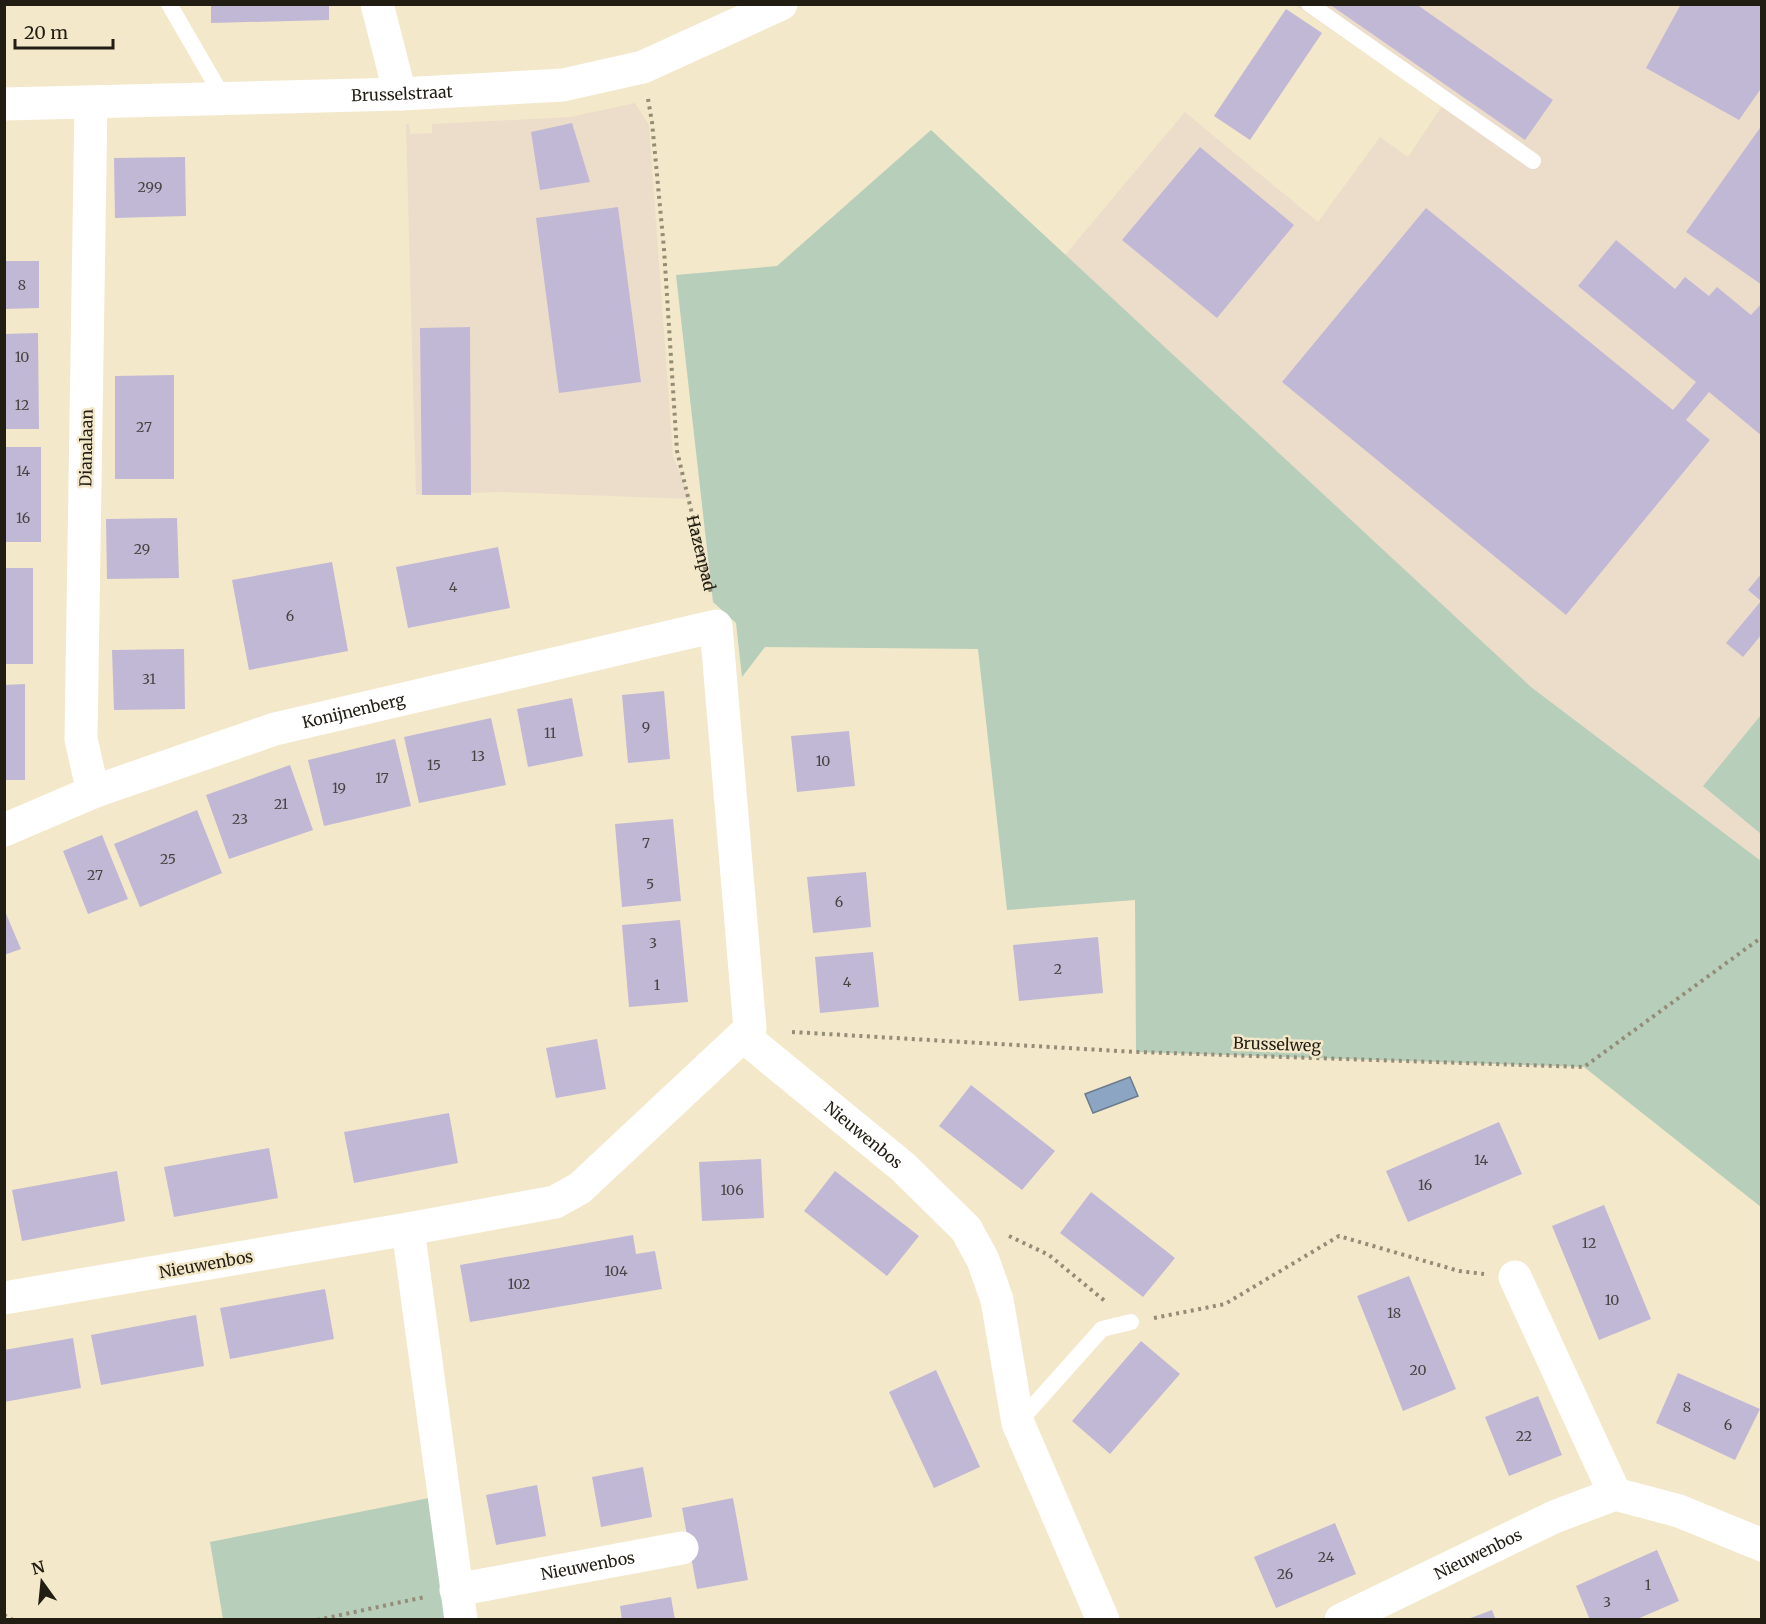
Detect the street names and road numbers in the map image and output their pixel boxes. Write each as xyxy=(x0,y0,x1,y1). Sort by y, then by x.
street label: Brusselstraat xyxy=(351,81,454,105)
street label: Dianalaan xyxy=(75,408,97,487)
street label: Hazenpad xyxy=(683,513,720,593)
street label: Konijnenberg xyxy=(300,689,407,732)
street label: Brusselweg xyxy=(1233,1032,1322,1056)
street label: Nieuwenbos xyxy=(821,1097,907,1173)
street label: Nieuwenbos xyxy=(157,1246,255,1282)
street label: Nieuwenbos xyxy=(1431,1524,1525,1584)
street label: Nieuwenbos xyxy=(539,1547,636,1584)

